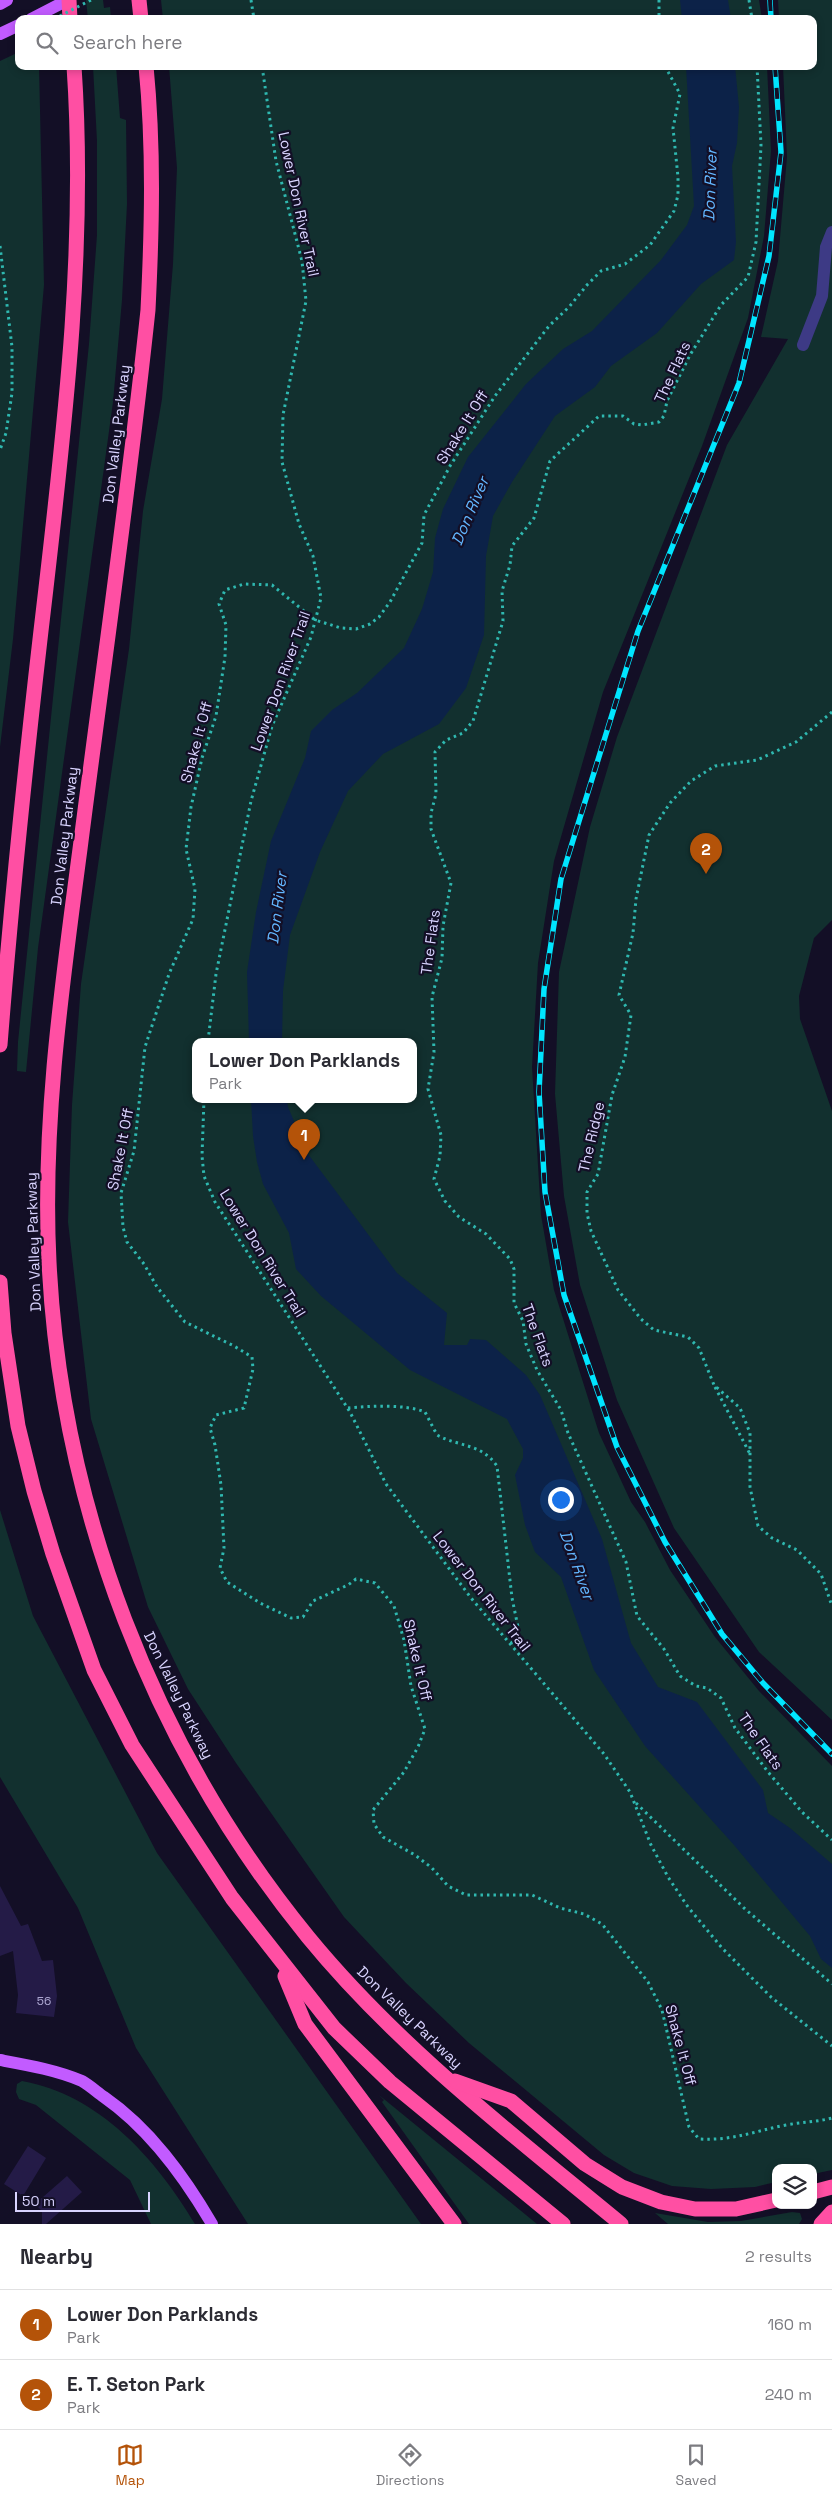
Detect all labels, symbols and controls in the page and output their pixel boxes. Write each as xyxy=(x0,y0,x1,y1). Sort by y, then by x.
search box xyxy=(15,15,817,70)
icon: search xyxy=(33,29,61,57)
text: Search here xyxy=(73,30,183,55)
street label: Lower Don River Trail xyxy=(274,130,324,278)
water label: Don River xyxy=(698,147,722,221)
street label: The Flats xyxy=(650,338,694,406)
street label: Don Valley Parkway xyxy=(98,364,134,504)
street label: Shake It Off xyxy=(432,386,492,467)
water label: Don River xyxy=(446,472,495,548)
street label: Lower Don River Trail xyxy=(246,608,314,754)
street label: Shake It Off xyxy=(176,699,216,785)
street label: Don Valley Parkway xyxy=(46,766,82,906)
pin: 2 xyxy=(690,833,722,874)
water label: Don River xyxy=(262,869,292,945)
street label: The Flats xyxy=(416,908,444,976)
popup xyxy=(192,1038,417,1103)
text: Lower Don Parklands xyxy=(209,1048,400,1073)
text: Park xyxy=(209,1073,242,1094)
street label: The Ridge xyxy=(574,1100,608,1174)
street label: Shake It Off xyxy=(103,1106,137,1192)
pin: 1 xyxy=(288,1119,320,1160)
street label: Don Valley Parkway xyxy=(21,1172,45,1312)
street label: Lower Don River Trail xyxy=(216,1185,310,1321)
street label: The Flats xyxy=(518,1301,558,1369)
your location xyxy=(548,1487,574,1513)
street label: Lower Don River Trail xyxy=(429,1527,535,1655)
water label: Don River xyxy=(555,1527,600,1604)
street label: Shake It Off xyxy=(399,1617,437,1703)
street label: Don Valley Parkway xyxy=(140,1628,218,1762)
street label: The Flats xyxy=(734,1709,788,1773)
street label: Don Valley Parkway xyxy=(353,1962,467,2072)
house number: 56 xyxy=(37,1993,51,2009)
street label: Shake It Off xyxy=(661,2002,701,2088)
map controls xyxy=(772,2164,817,2209)
button: layers xyxy=(772,2164,817,2209)
scale bar xyxy=(15,2189,150,2212)
text: 50 m xyxy=(22,2192,55,2210)
text: Nearby xyxy=(20,2243,93,2270)
text: 2 results xyxy=(745,2246,812,2267)
text: Lower Don Parklands xyxy=(67,2302,258,2327)
text: 1 xyxy=(32,2314,40,2335)
text: 160 m xyxy=(767,2314,812,2335)
text: Park xyxy=(67,2327,100,2348)
text: E. T. Seton Park xyxy=(67,2372,205,2397)
text: 2 xyxy=(31,2384,41,2405)
text: 240 m xyxy=(765,2384,812,2405)
text: Park xyxy=(67,2397,100,2418)
tab: Map xyxy=(116,2441,145,2489)
tab: Directions xyxy=(376,2441,444,2489)
tab: Saved xyxy=(676,2441,716,2489)

